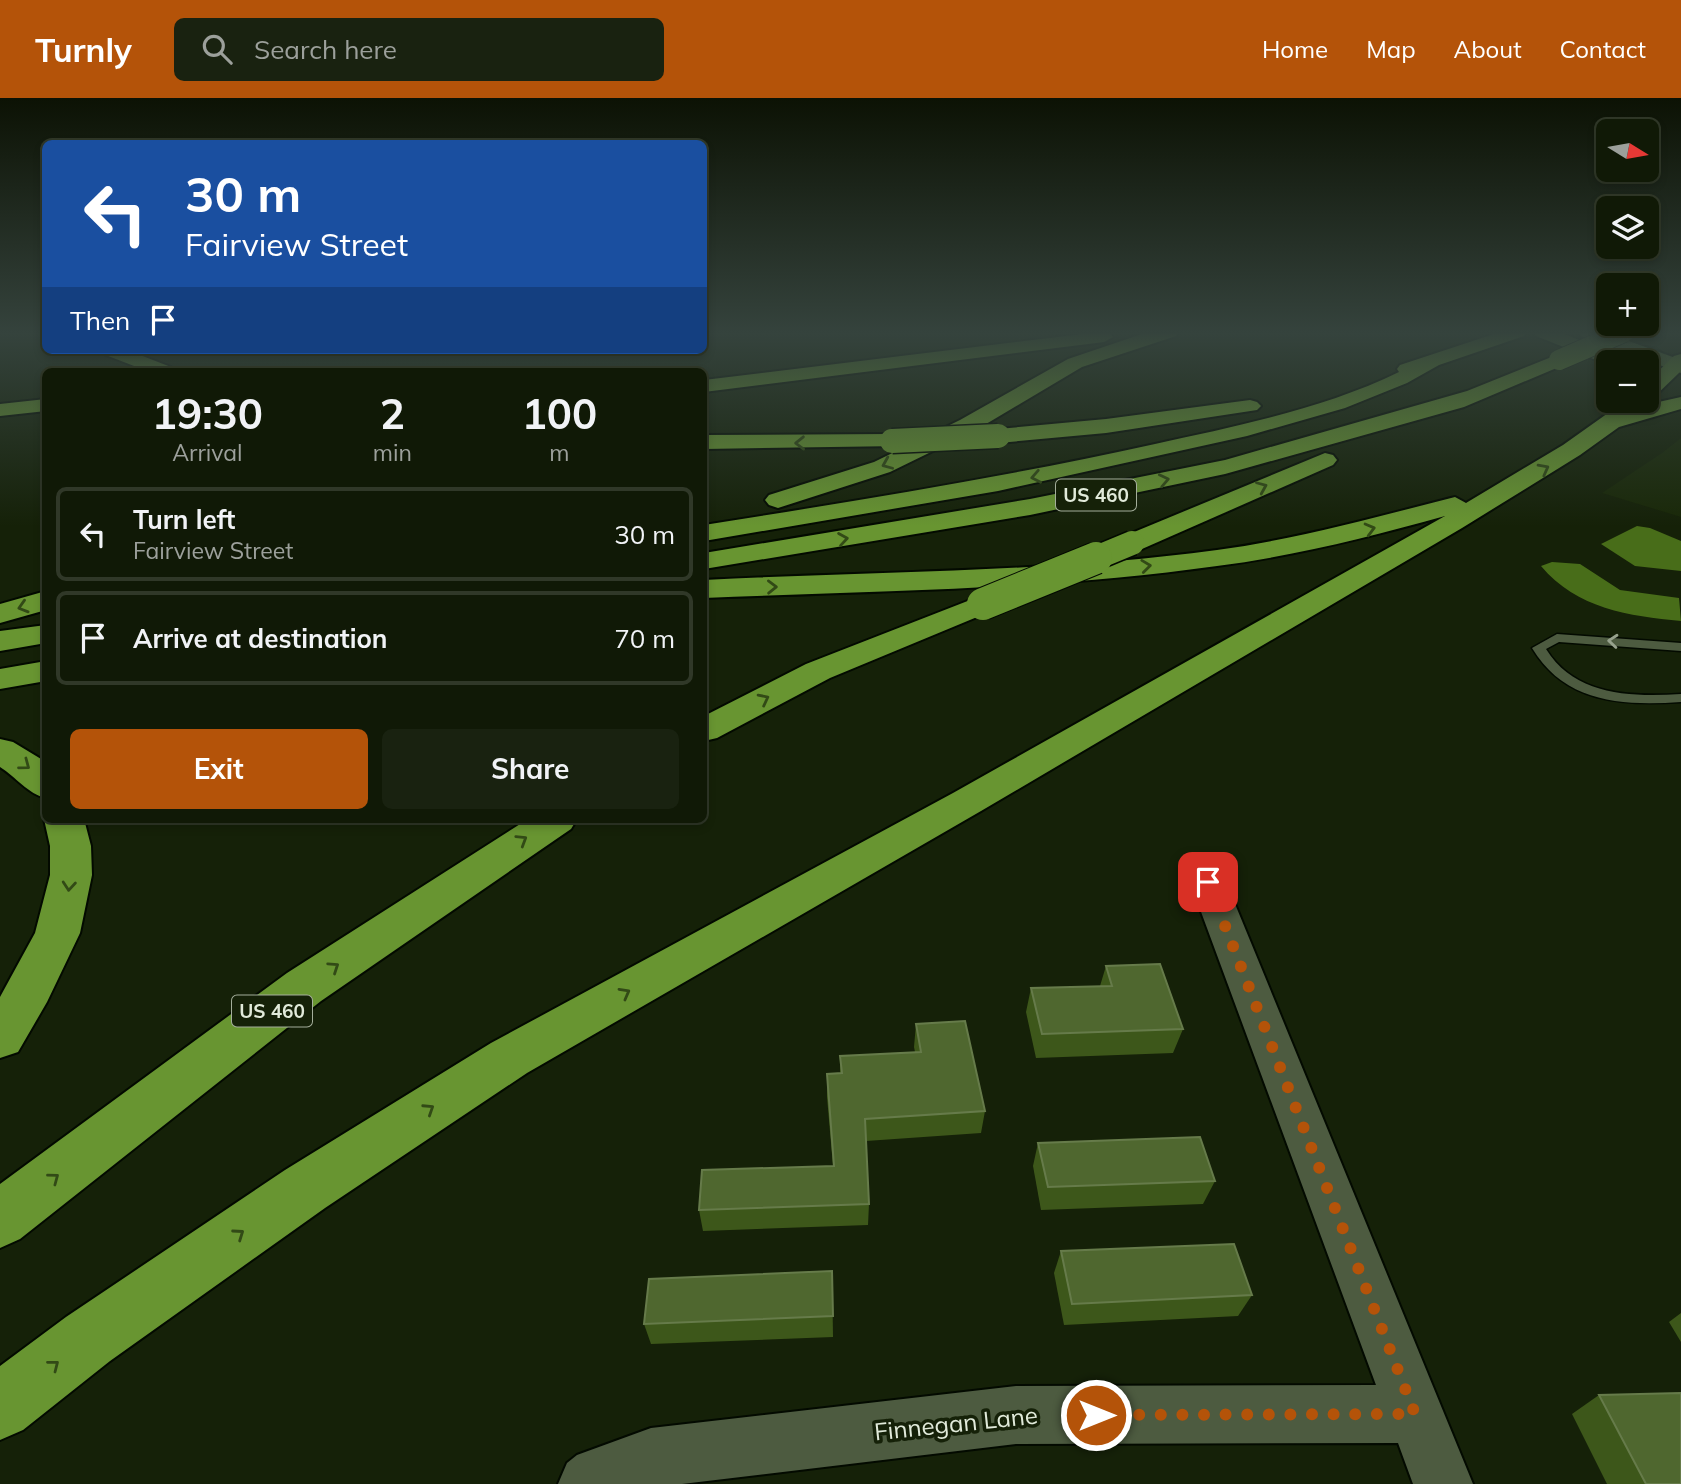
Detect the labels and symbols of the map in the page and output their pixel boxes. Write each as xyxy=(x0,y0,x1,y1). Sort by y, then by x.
north arrow xyxy=(1596,119,1659,182)
one-way arrow xyxy=(794,435,804,451)
one-way arrow xyxy=(882,456,894,470)
one-way arrow xyxy=(1537,463,1549,477)
one-way arrow xyxy=(1030,468,1042,483)
one-way arrow xyxy=(1158,474,1170,489)
road number: US 460 xyxy=(1056,480,1136,510)
one-way arrow xyxy=(1255,481,1267,495)
one-way arrow xyxy=(1364,523,1376,537)
one-way arrow xyxy=(838,532,849,547)
one-way arrow xyxy=(1140,559,1151,574)
one-way arrow xyxy=(767,579,777,595)
one-way arrow xyxy=(17,599,29,614)
one-way arrow xyxy=(1607,634,1618,649)
one-way arrow xyxy=(757,693,769,707)
one-way arrow xyxy=(17,757,30,770)
one-way arrow xyxy=(515,835,528,848)
pin xyxy=(1178,852,1238,912)
one-way arrow xyxy=(62,881,77,892)
one-way arrow xyxy=(326,962,339,975)
one-way arrow xyxy=(618,988,630,1001)
road number: US 460 xyxy=(232,995,312,1026)
one-way arrow xyxy=(422,1104,435,1117)
one-way arrow xyxy=(47,1173,59,1186)
one-way arrow xyxy=(232,1229,245,1242)
one-way arrow xyxy=(46,1361,59,1374)
position arrow xyxy=(1059,1378,1133,1452)
street label: Finnegan Lane xyxy=(873,1400,1039,1447)

